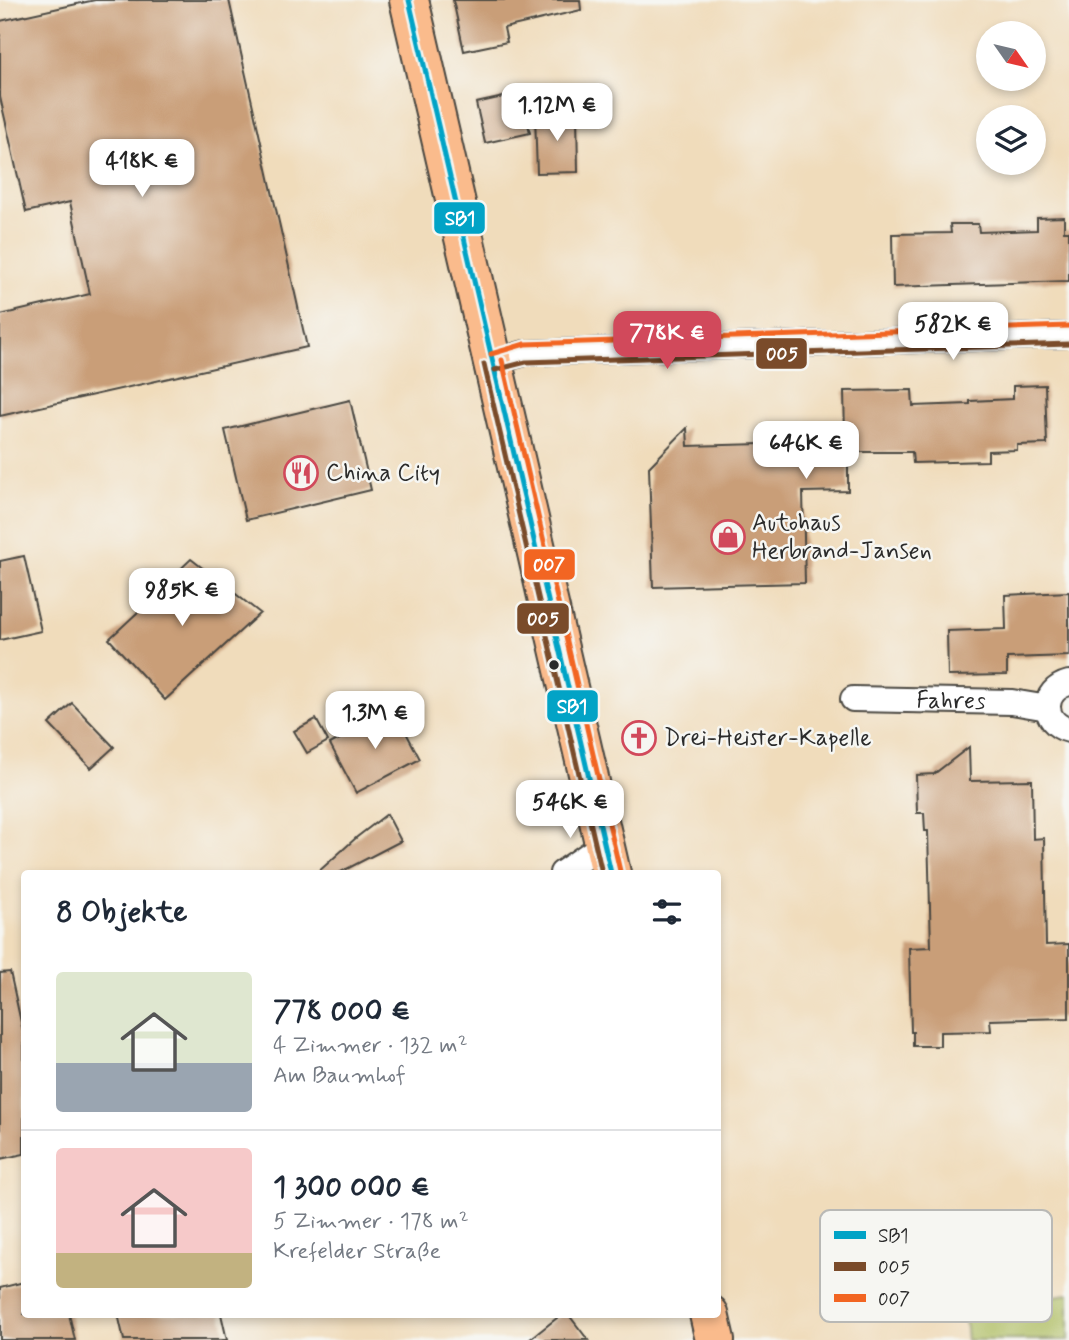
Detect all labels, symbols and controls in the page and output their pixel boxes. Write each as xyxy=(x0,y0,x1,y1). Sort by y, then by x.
north arrow xyxy=(976,21,1046,91)
map controls xyxy=(976,21,1046,175)
pin: 1.12M € xyxy=(492,83,622,143)
text: 1.12M € xyxy=(518,91,596,121)
button: layers xyxy=(976,105,1046,175)
pin: 418K € xyxy=(85,140,199,199)
text: 418K € xyxy=(105,147,179,177)
line badge: SB1 xyxy=(433,201,486,235)
text: SB1 xyxy=(445,207,475,232)
pin: 582K € xyxy=(896,302,1010,362)
text: 582K € xyxy=(914,310,992,340)
pin: 778K € xyxy=(610,312,724,371)
text: 778K € xyxy=(629,319,705,349)
line badge: 005 xyxy=(755,337,808,370)
text: 005 xyxy=(766,342,798,367)
pin: 646K € xyxy=(749,421,863,481)
text: 646K € xyxy=(769,429,843,459)
restaurant icon: China City xyxy=(282,454,320,492)
place label: China City xyxy=(326,458,440,489)
place label: Autohaus Herbrand-Jansen xyxy=(752,508,932,567)
shop icon: Autohaus Herbrand-Jansen xyxy=(709,518,747,556)
line badge: 007 xyxy=(523,548,576,581)
text: 007 xyxy=(533,553,565,578)
pin: 985K € xyxy=(125,568,239,628)
text: 985K € xyxy=(145,576,219,606)
line badge: 005 xyxy=(516,602,570,635)
text: 005 xyxy=(527,607,559,632)
unlabelled marker xyxy=(547,658,561,672)
street label: Fahres xyxy=(916,685,986,717)
line badge: SB1 xyxy=(546,689,599,723)
pin: 1.3M € xyxy=(318,692,432,751)
text: SB1 xyxy=(557,695,587,720)
text: 1.3M € xyxy=(342,699,408,729)
church icon: Drei-Heister-Kapelle xyxy=(620,719,658,757)
place label: Drei-Heister-Kapelle xyxy=(664,723,871,754)
pin: 546K € xyxy=(513,780,627,840)
text: 546K € xyxy=(532,788,608,818)
text: 8 Objekte xyxy=(56,893,187,932)
icon: filters xyxy=(648,893,686,931)
text: 778 000 € xyxy=(273,992,410,1031)
icon: home xyxy=(112,1000,196,1084)
text: 4 Zimmer · 132 m² xyxy=(273,1031,468,1061)
text: Am Baumhof xyxy=(273,1061,406,1091)
text: 1 300 000 € xyxy=(273,1168,430,1207)
icon: home xyxy=(112,1176,196,1260)
text: 5 Zimmer · 178 m² xyxy=(273,1207,469,1237)
legend xyxy=(820,1210,1052,1322)
text: SB1 xyxy=(878,1224,909,1249)
text: Krefelder Straße xyxy=(273,1237,441,1267)
text: 005 xyxy=(878,1255,910,1280)
text: 007 xyxy=(878,1287,910,1312)

